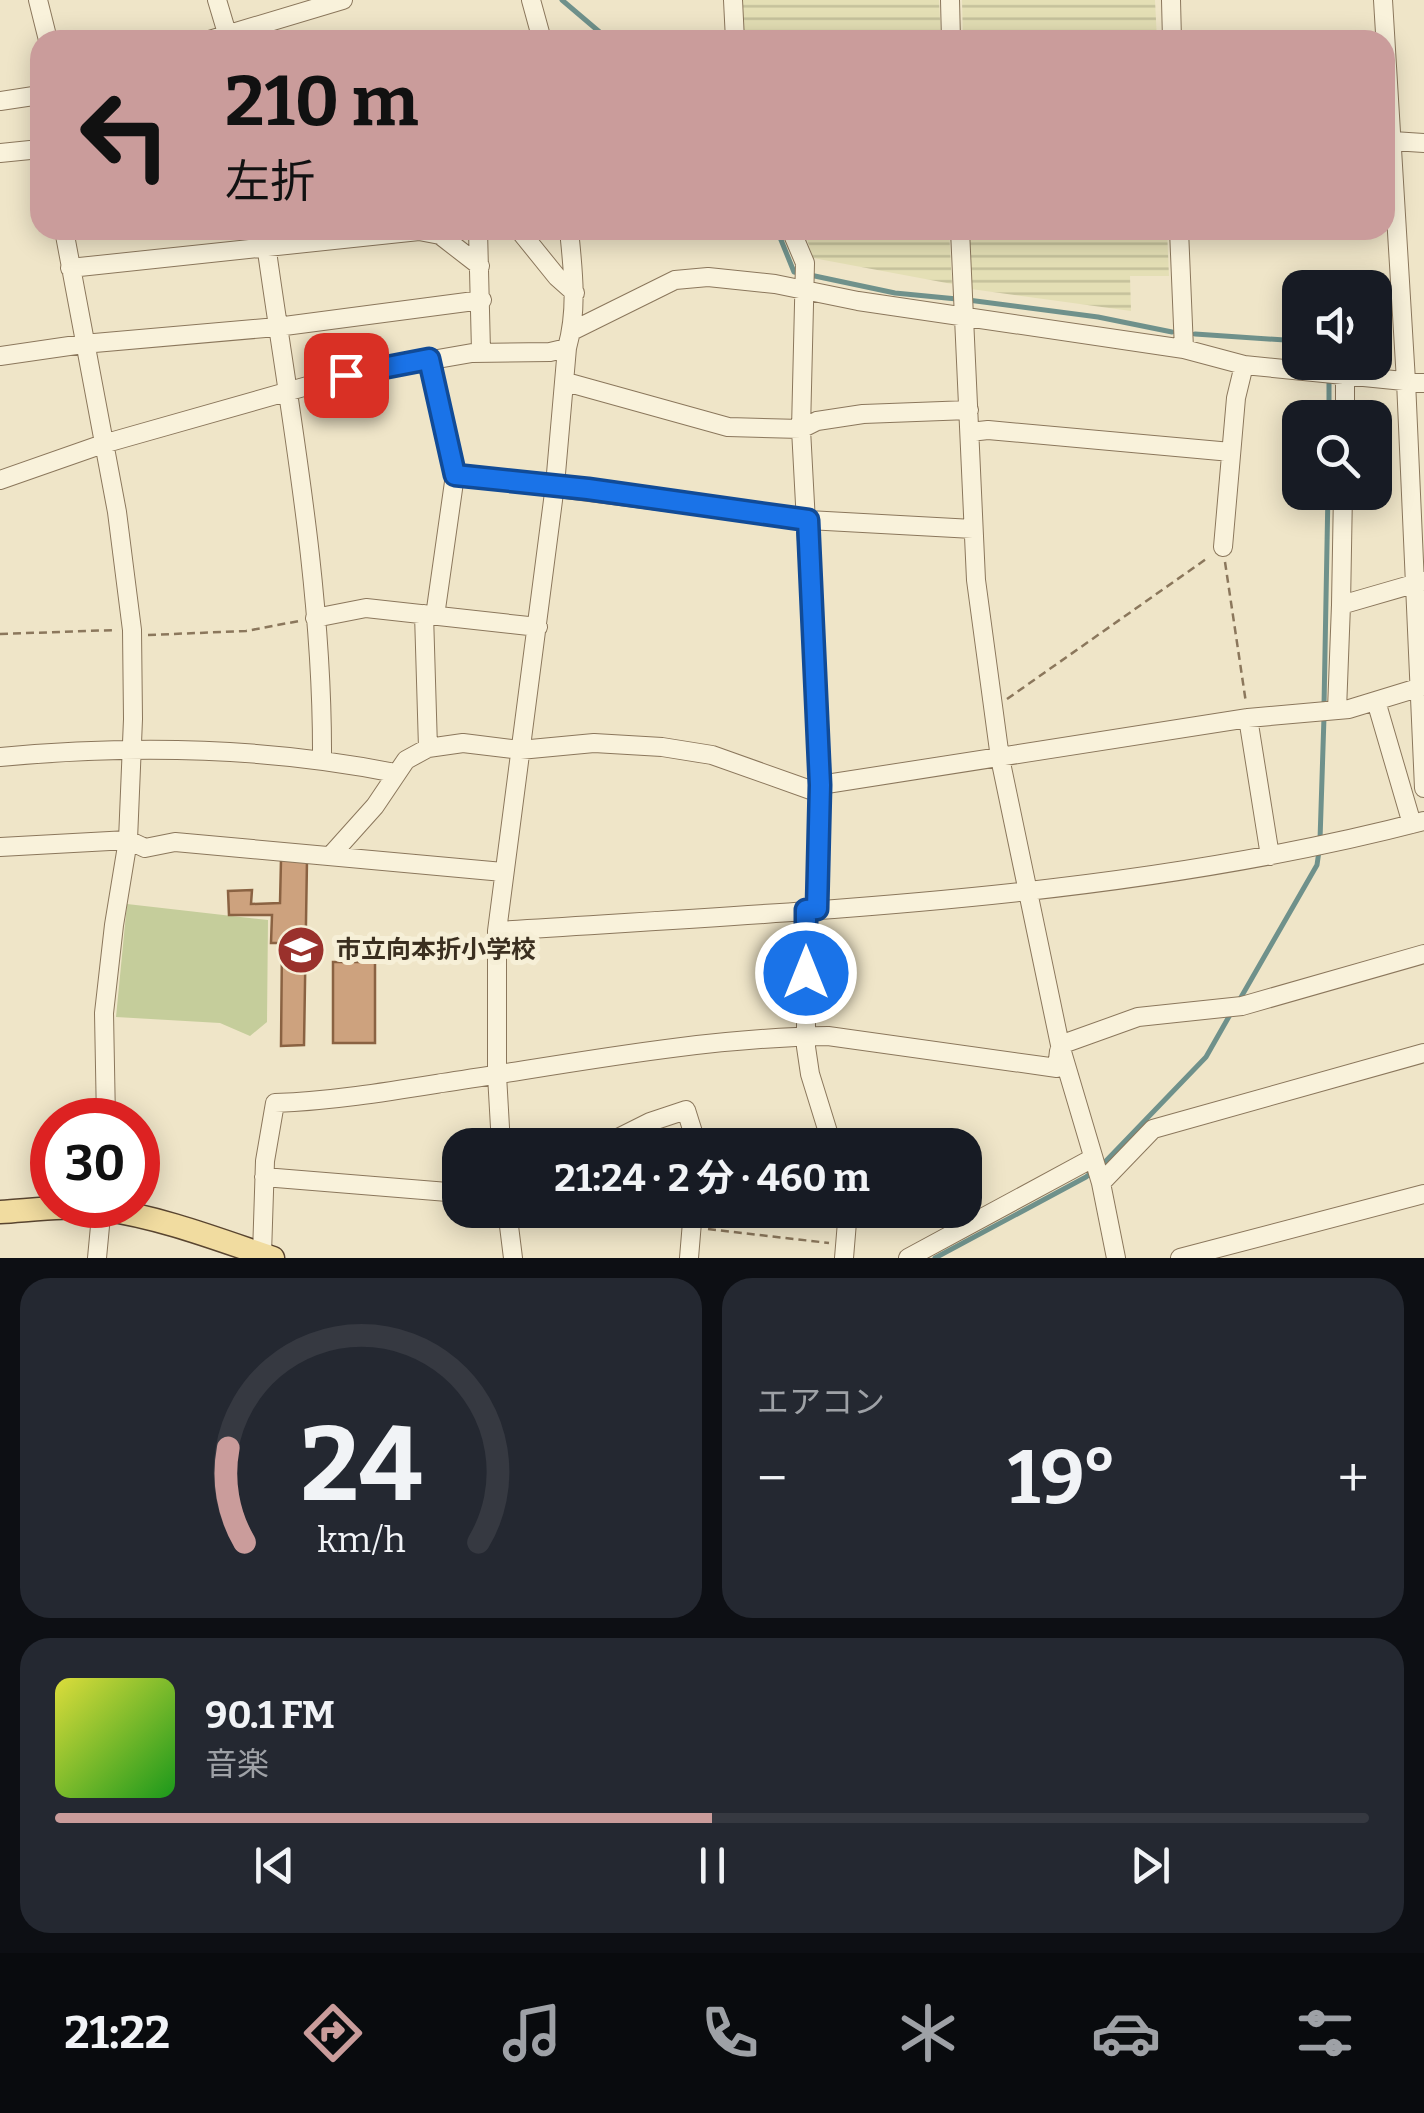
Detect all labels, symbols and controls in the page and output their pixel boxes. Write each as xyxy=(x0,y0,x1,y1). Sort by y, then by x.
text: 210 m xyxy=(225,60,418,144)
icon: left xyxy=(60,70,190,200)
text: 左折 xyxy=(225,155,315,209)
map controls xyxy=(1282,270,1392,510)
button: sound xyxy=(1282,270,1392,380)
pin xyxy=(304,333,389,418)
icon: arrive xyxy=(319,348,374,403)
button: search xyxy=(1282,400,1392,510)
position arrow xyxy=(754,921,858,1025)
school or university icon: 市立向本折小学校 xyxy=(275,924,327,976)
place label: 市立向本折小学校 xyxy=(336,935,536,965)
speed limit sign: 30 xyxy=(30,1098,160,1228)
text: 21:24 · 2 分 · 460 m xyxy=(554,1155,870,1201)
text: エアコン xyxy=(757,1383,885,1421)
text: 24 xyxy=(300,1403,422,1528)
text: 19° xyxy=(1008,1433,1117,1523)
text: − xyxy=(757,1446,787,1512)
text: + xyxy=(1338,1446,1369,1512)
text: km/h xyxy=(317,1519,405,1561)
text: 90.1 FM xyxy=(205,1692,335,1738)
text: 音楽 xyxy=(205,1745,269,1783)
icon: previous xyxy=(247,1838,302,1893)
icon: pause xyxy=(685,1838,740,1893)
icon: next xyxy=(1123,1838,1178,1893)
icon: directions xyxy=(298,1998,368,2068)
icon: music xyxy=(497,1998,567,2068)
icon: phone xyxy=(695,1998,765,2068)
icon: climate xyxy=(893,1998,963,2068)
icon: car xyxy=(1091,1998,1161,2068)
icon: filters xyxy=(1290,1998,1360,2068)
text: 21:22 xyxy=(64,2006,170,2060)

